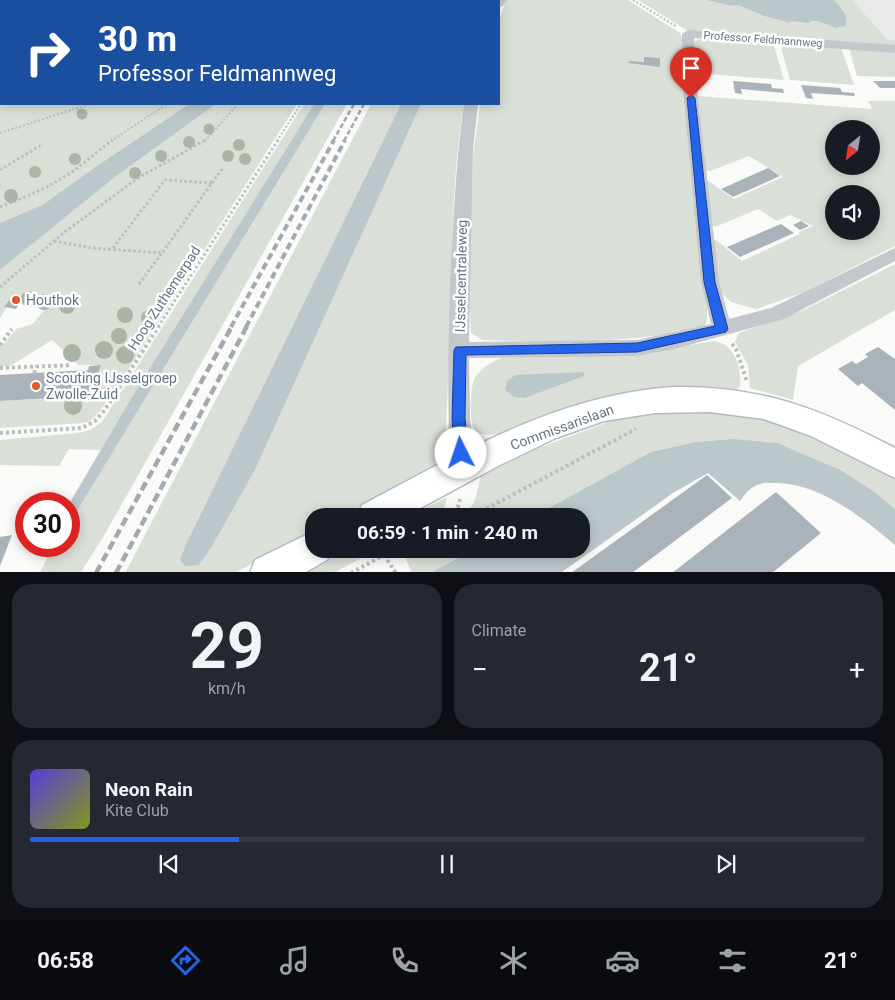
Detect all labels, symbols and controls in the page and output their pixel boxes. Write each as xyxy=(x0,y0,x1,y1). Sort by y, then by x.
text: 30 m xyxy=(98,19,177,60)
icon: right xyxy=(15,20,80,85)
street label: Professor Feldmannweg xyxy=(703,29,823,50)
pin xyxy=(670,47,712,98)
icon: arrive xyxy=(677,54,705,82)
text: Professor Feldmannweg xyxy=(98,61,336,86)
north arrow xyxy=(825,120,880,175)
map controls xyxy=(825,120,880,240)
button: sound xyxy=(825,185,880,240)
street label: IJsselcentraleweg xyxy=(452,220,470,332)
street label: Hoog Zuthemerpad xyxy=(124,243,204,353)
place label: Houthok xyxy=(26,292,80,308)
marker: Houthok xyxy=(10,294,22,306)
place label: Scouting IJsselgroep Zwolle-Zuid xyxy=(46,370,177,402)
marker: Scouting IJsselgroep Zwolle-Zuid xyxy=(30,380,42,392)
street label: Commissarislaan xyxy=(508,401,616,453)
position arrow xyxy=(434,426,486,478)
speed limit sign: 30 xyxy=(15,492,80,557)
text: 06:59 · 1 min · 240 m xyxy=(357,521,538,544)
text: 29 xyxy=(189,608,264,684)
text: Climate xyxy=(472,621,526,640)
text: 21° xyxy=(639,646,698,690)
text: − xyxy=(472,653,488,686)
text: + xyxy=(849,653,865,686)
text: km/h xyxy=(208,679,246,698)
text: Neon Rain xyxy=(105,778,193,801)
text: Kite Club xyxy=(105,801,169,820)
icon: previous xyxy=(155,850,183,878)
icon: pause xyxy=(433,850,461,878)
icon: next xyxy=(712,850,740,878)
icon: directions xyxy=(168,943,203,978)
icon: music xyxy=(277,943,312,978)
icon: phone xyxy=(387,943,422,978)
icon: climate xyxy=(496,943,531,978)
icon: car xyxy=(605,943,640,978)
icon: filters xyxy=(715,943,750,978)
text: 06:58 xyxy=(37,948,94,973)
text: 21° xyxy=(824,948,858,973)

